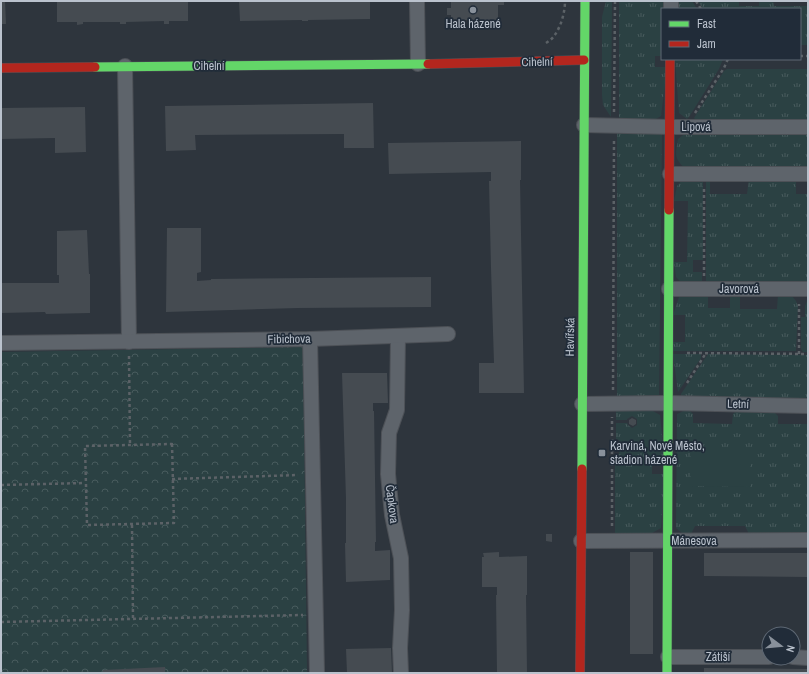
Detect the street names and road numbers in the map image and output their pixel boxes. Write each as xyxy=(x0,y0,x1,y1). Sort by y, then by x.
street label: Cihelní xyxy=(521,54,553,70)
street label: Cihelní xyxy=(193,58,225,74)
street label: Lipová xyxy=(681,119,711,135)
street label: Javorová xyxy=(719,281,759,297)
street label: Havířská xyxy=(562,317,578,357)
street label: Fibichova xyxy=(267,331,311,347)
street label: Letní xyxy=(727,396,749,412)
street label: Čapkova xyxy=(382,484,402,525)
street label: Mánesova xyxy=(671,533,717,549)
street label: Zátiší xyxy=(706,649,731,665)

